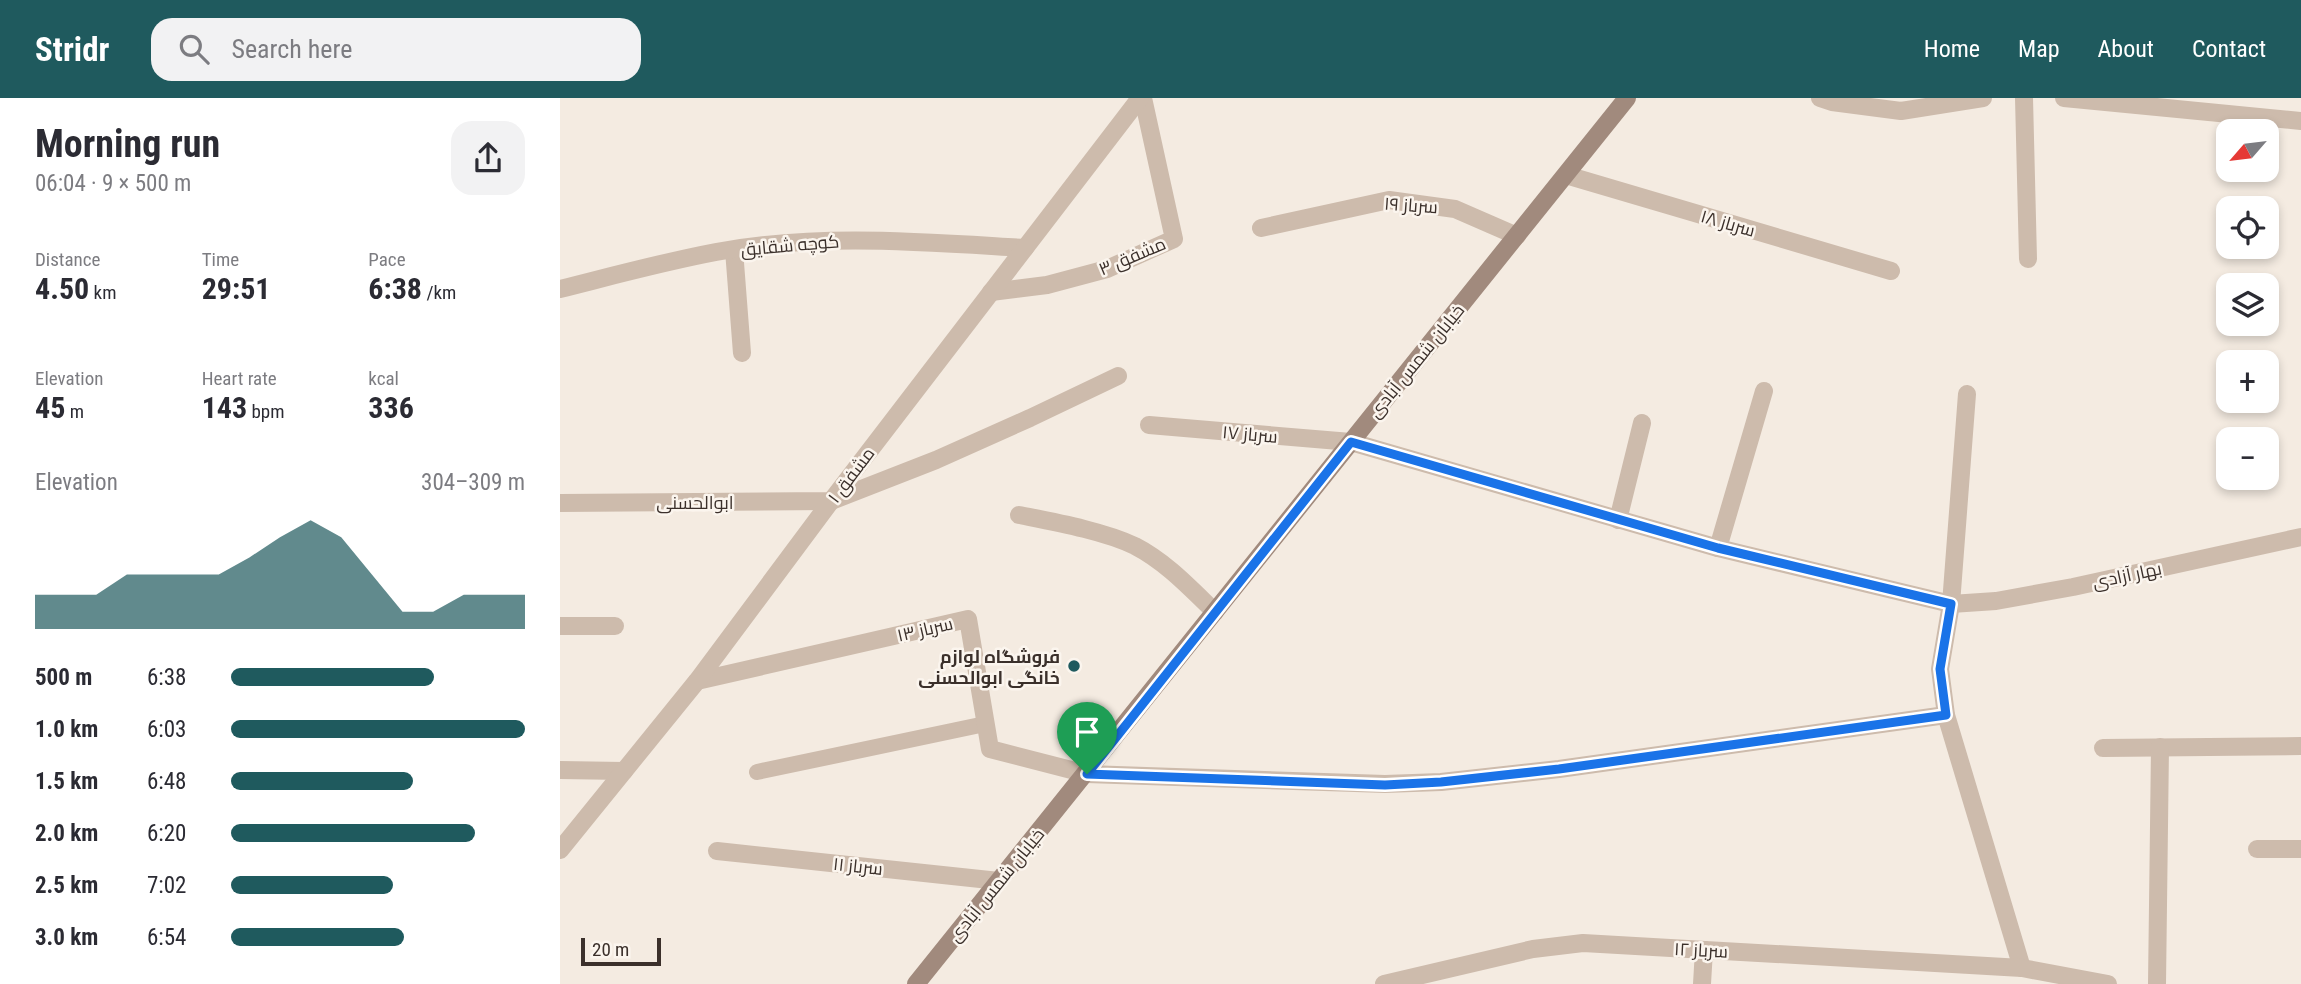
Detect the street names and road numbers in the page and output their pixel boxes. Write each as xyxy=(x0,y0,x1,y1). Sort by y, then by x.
street label: سرباز ۱۹ xyxy=(1383,193,1439,218)
street label: سرباز ۱۸ xyxy=(1698,205,1758,242)
street label: کوچه شقایق xyxy=(740,230,840,262)
street label: مشفق ۳ xyxy=(1095,232,1170,281)
street label: خیابان شمس آبادی xyxy=(1364,300,1469,423)
street label: سرباز ۱۷ xyxy=(1221,421,1279,448)
street label: مشفق ۱ xyxy=(823,443,880,508)
street label: ابوالحسنی xyxy=(656,492,734,514)
street label: بهار آزادی xyxy=(2091,557,2164,594)
street label: سرباز ۱۳ xyxy=(895,612,955,647)
street label: خیابان شمس آبادی xyxy=(944,824,1049,947)
street label: سرباز ۱۱ xyxy=(832,853,884,880)
street label: سرباز ۱۲ xyxy=(1673,938,1729,963)

